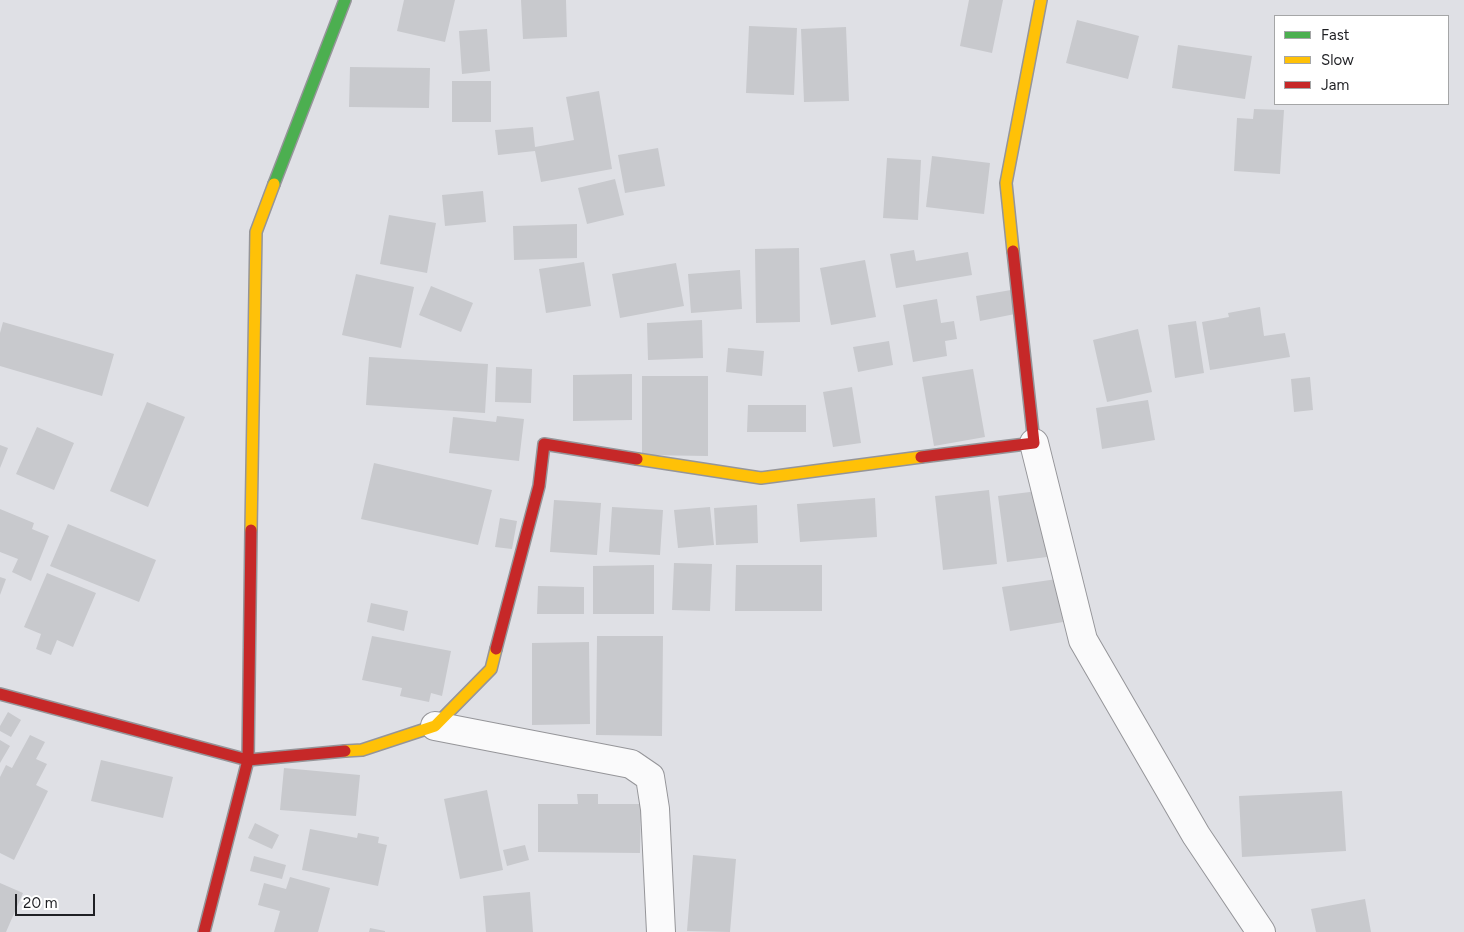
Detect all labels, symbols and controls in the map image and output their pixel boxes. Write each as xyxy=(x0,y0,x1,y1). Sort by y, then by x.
legend xyxy=(1274,15,1449,105)
text: Fast xyxy=(1321,26,1349,44)
text: Slow xyxy=(1321,51,1354,69)
text: Jam xyxy=(1321,76,1349,94)
scale bar xyxy=(18,884,98,916)
text: 20 m xyxy=(23,894,57,912)

